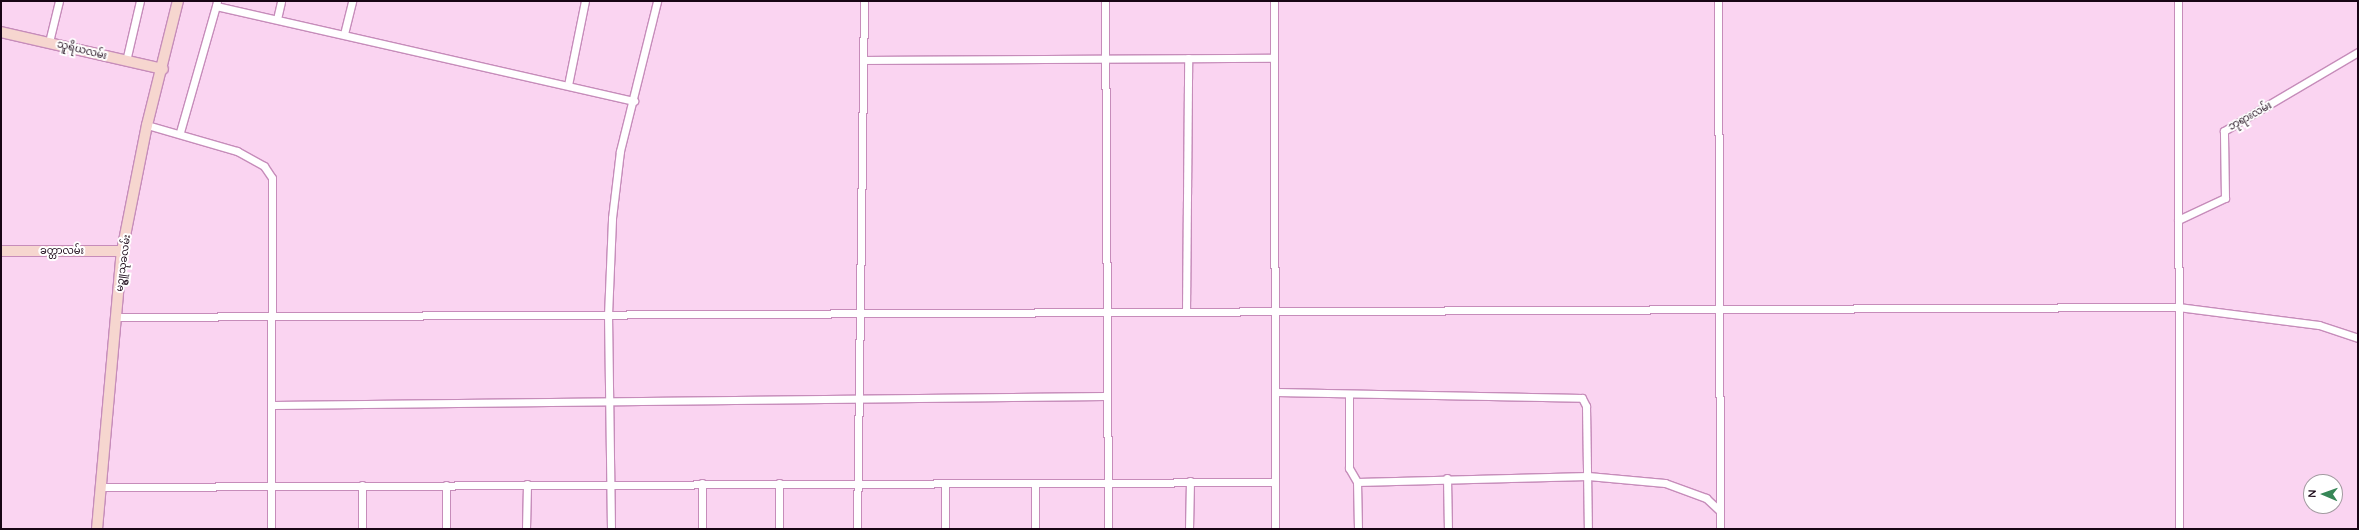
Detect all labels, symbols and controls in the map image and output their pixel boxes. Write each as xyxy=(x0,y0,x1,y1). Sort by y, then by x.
street label: သူရိယလမ်း xyxy=(56,38,108,62)
street label: ဘုရားလမ်း xyxy=(2226,99,2274,133)
street label: မဥ္ဇူသုခလမ်း xyxy=(113,234,133,292)
street label: ခတ္တာလမ်း xyxy=(40,245,84,257)
north arrow xyxy=(2303,474,2343,514)
text: N xyxy=(2305,489,2319,498)

